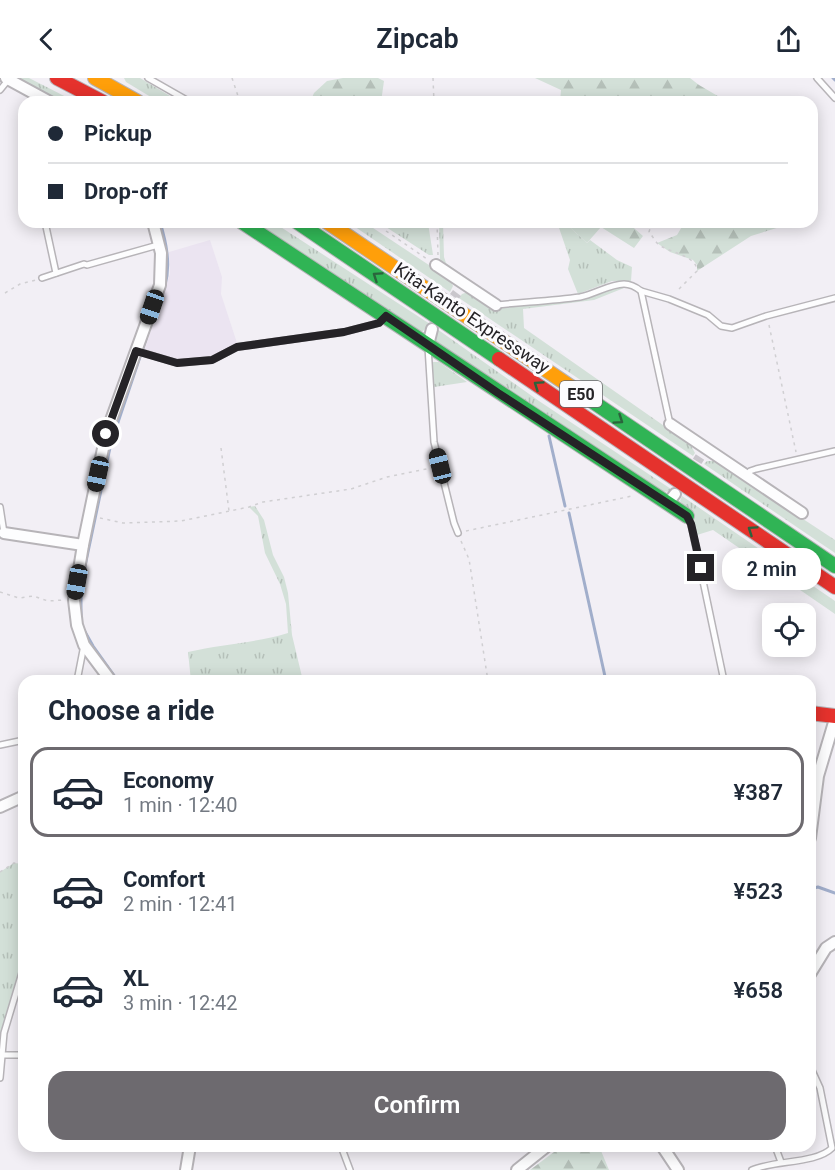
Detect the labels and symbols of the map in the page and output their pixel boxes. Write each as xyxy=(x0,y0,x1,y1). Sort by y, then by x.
street label: Kita-Kanto Expressway xyxy=(391,258,554,378)
one-way arrow xyxy=(373,272,384,283)
car xyxy=(138,287,166,327)
one-way arrow xyxy=(534,381,545,392)
road number: E50 xyxy=(560,381,602,407)
one-way arrow xyxy=(612,413,623,424)
route start xyxy=(92,420,119,447)
car xyxy=(427,446,453,486)
car xyxy=(85,455,111,493)
one-way arrow xyxy=(748,526,759,537)
callout: 2 min xyxy=(722,547,821,589)
route end xyxy=(687,554,714,581)
car xyxy=(65,563,89,601)

